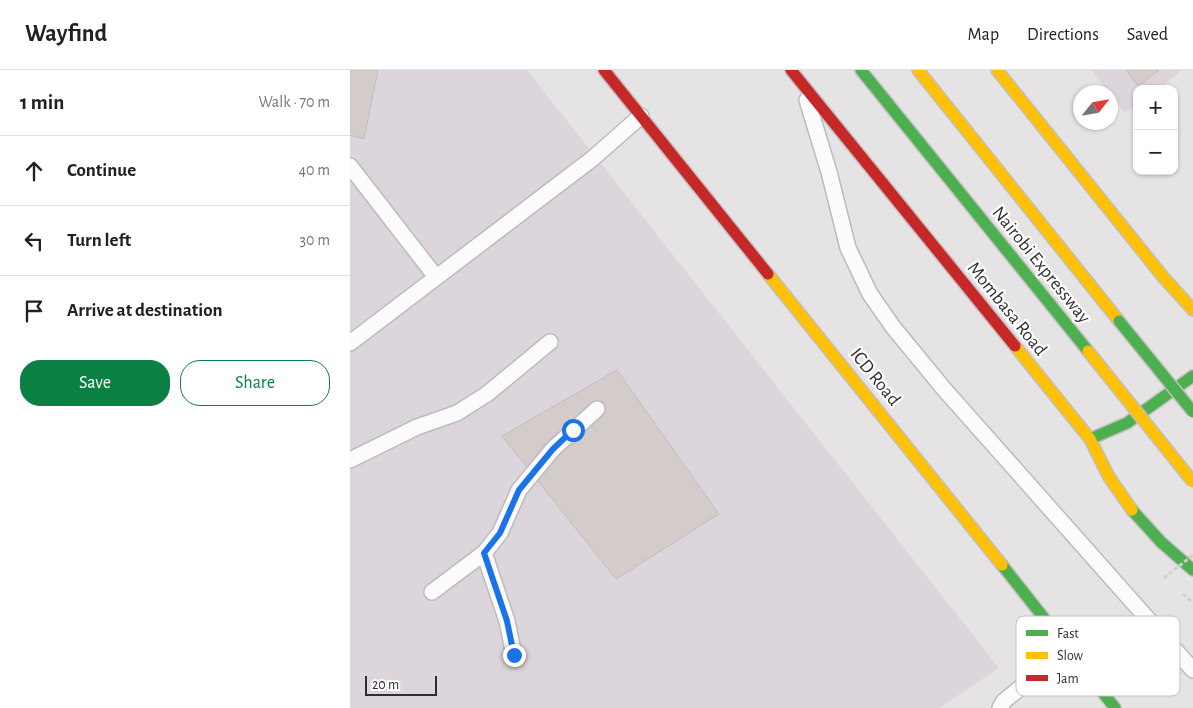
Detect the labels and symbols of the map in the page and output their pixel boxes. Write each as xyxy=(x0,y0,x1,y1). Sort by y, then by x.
north arrow xyxy=(1073,85,1118,130)
street label: Nairobi Expressway xyxy=(988,203,1094,327)
street label: Mombasa Road xyxy=(964,259,1050,359)
street label: ICD Road xyxy=(846,345,904,409)
route start xyxy=(562,419,585,442)
legend xyxy=(1016,616,1180,696)
text: Fast xyxy=(1057,627,1079,641)
route end xyxy=(503,644,526,667)
text: Slow xyxy=(1057,649,1084,663)
text: Jam xyxy=(1057,672,1079,686)
scale bar xyxy=(365,673,438,696)

